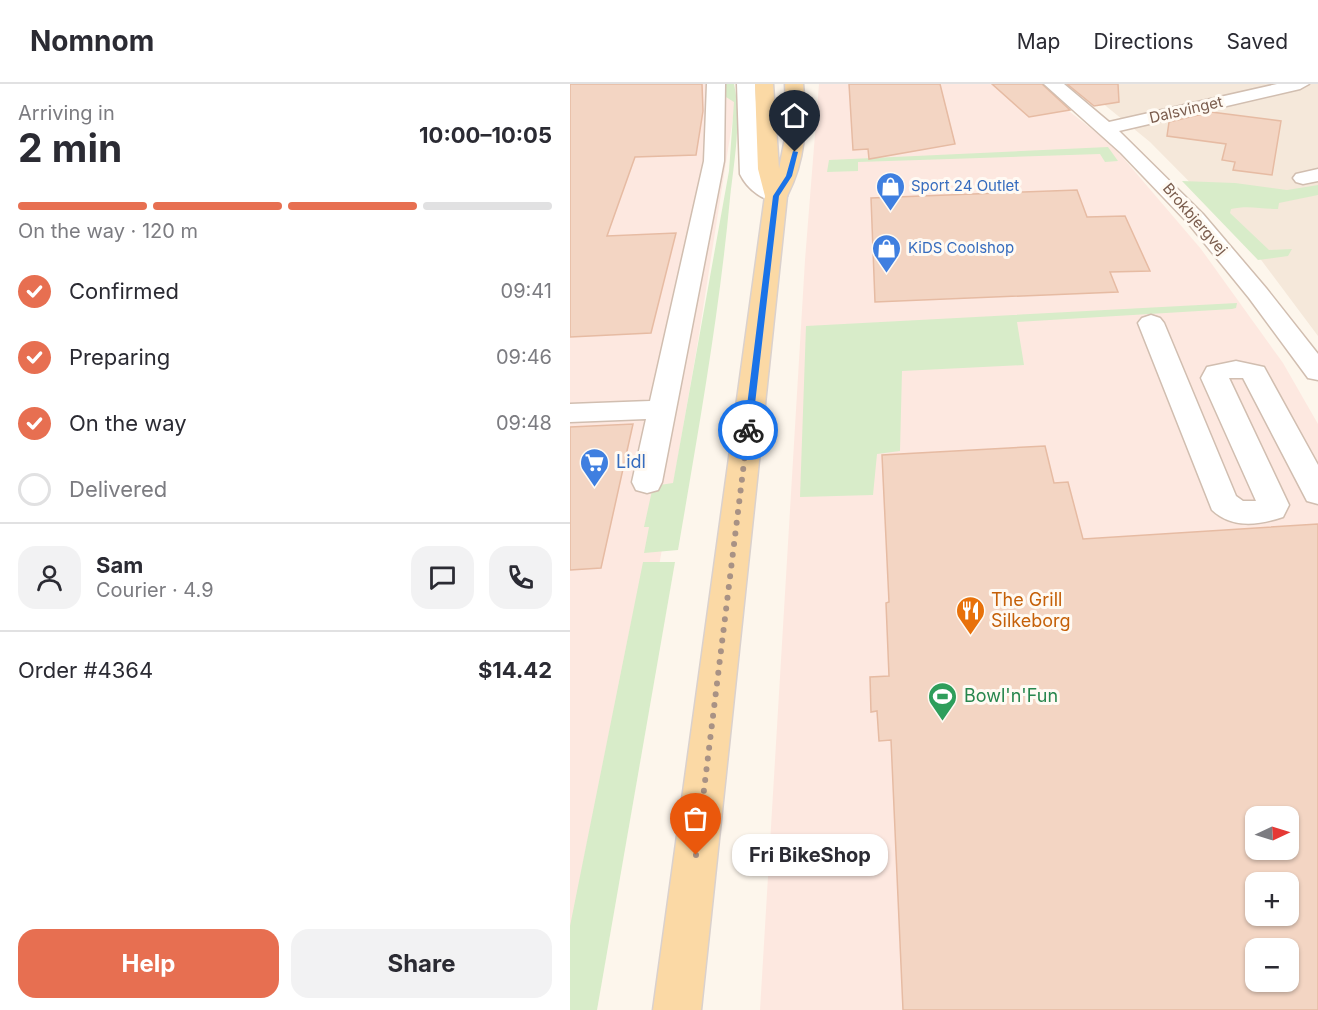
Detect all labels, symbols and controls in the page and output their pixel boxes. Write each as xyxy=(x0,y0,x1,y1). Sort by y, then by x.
text: Nomnom xyxy=(30,24,154,58)
text: Map xyxy=(1017,29,1060,54)
text: Directions xyxy=(1093,29,1194,54)
text: Saved xyxy=(1227,29,1288,54)
pin xyxy=(769,90,820,152)
street label: Dalsvinget xyxy=(1147,92,1224,127)
icon: home xyxy=(778,99,811,132)
text: Arriving in xyxy=(18,101,115,125)
text: 10:00–10:05 xyxy=(419,122,552,148)
text: 2 min xyxy=(18,124,122,171)
shop icon: Sport 24 Outlet xyxy=(874,170,906,212)
place label: Sport 24 Outlet xyxy=(911,176,1019,195)
street label: Brokbjergvej xyxy=(1159,179,1232,259)
text: On the way · 120 m xyxy=(18,219,198,243)
shop icon: KiDS Coolshop xyxy=(871,232,903,274)
place label: KiDS Coolshop xyxy=(908,238,1014,257)
icon: check xyxy=(18,275,51,308)
text: Confirmed xyxy=(69,278,179,304)
text: 09:41 xyxy=(501,279,552,303)
icon: check xyxy=(18,341,51,374)
text: Preparing xyxy=(69,344,170,370)
text: 09:46 xyxy=(496,345,552,369)
courier xyxy=(718,400,778,460)
icon: check xyxy=(18,407,51,440)
text: On the way xyxy=(69,410,187,436)
text: 09:48 xyxy=(496,411,552,435)
icon: bike xyxy=(732,414,765,447)
supermarket icon: Lidl xyxy=(579,446,611,488)
place label: Lidl xyxy=(616,451,646,472)
text: Delivered xyxy=(69,476,167,502)
button: person xyxy=(18,546,81,609)
button: chat xyxy=(411,546,474,609)
button: phone xyxy=(489,546,552,609)
text: Sam xyxy=(96,552,143,578)
text: Courier · 4.9 xyxy=(96,578,214,602)
place label: The Grill Silkeborg xyxy=(991,589,1071,631)
restaurant icon: The Grill Silkeborg xyxy=(954,594,986,636)
text: Order #4364 xyxy=(18,657,153,683)
text: $14.42 xyxy=(478,657,552,683)
sports icon: Bowl'n'Fun xyxy=(927,680,959,722)
place label: Bowl'n'Fun xyxy=(964,685,1058,706)
pin xyxy=(670,793,721,855)
icon: bag xyxy=(679,802,712,835)
north arrow xyxy=(1245,806,1299,860)
map controls xyxy=(1245,806,1299,992)
callout: Fri BikeShop xyxy=(732,834,888,876)
text: Fri BikeShop xyxy=(749,843,871,867)
button: + xyxy=(1245,872,1299,926)
button: Help xyxy=(18,929,279,998)
button: Share xyxy=(291,929,552,998)
button: − xyxy=(1245,938,1299,992)

